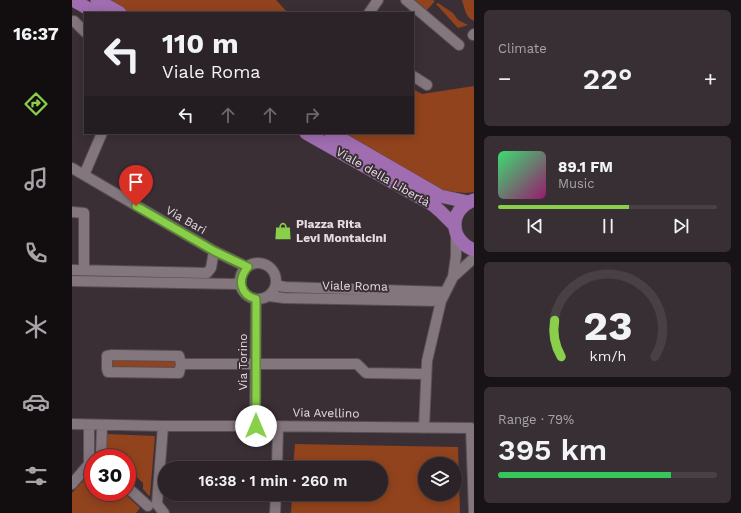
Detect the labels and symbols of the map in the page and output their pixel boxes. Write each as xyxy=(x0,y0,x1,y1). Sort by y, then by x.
street label: Viale della Libertà xyxy=(334,144,433,210)
pin xyxy=(119,165,153,206)
street label: Via Bari xyxy=(163,203,209,237)
place label: Piazza Rita Levi Montalcini xyxy=(296,217,386,245)
shop icon: Piazza Rita Levi Montalcini xyxy=(273,221,293,241)
street label: Viale Roma xyxy=(322,278,388,294)
street label: Via Torino xyxy=(236,333,250,391)
position arrow xyxy=(235,405,277,447)
street label: Via Avellino xyxy=(292,405,360,421)
speed limit sign: 30 xyxy=(84,449,136,501)

